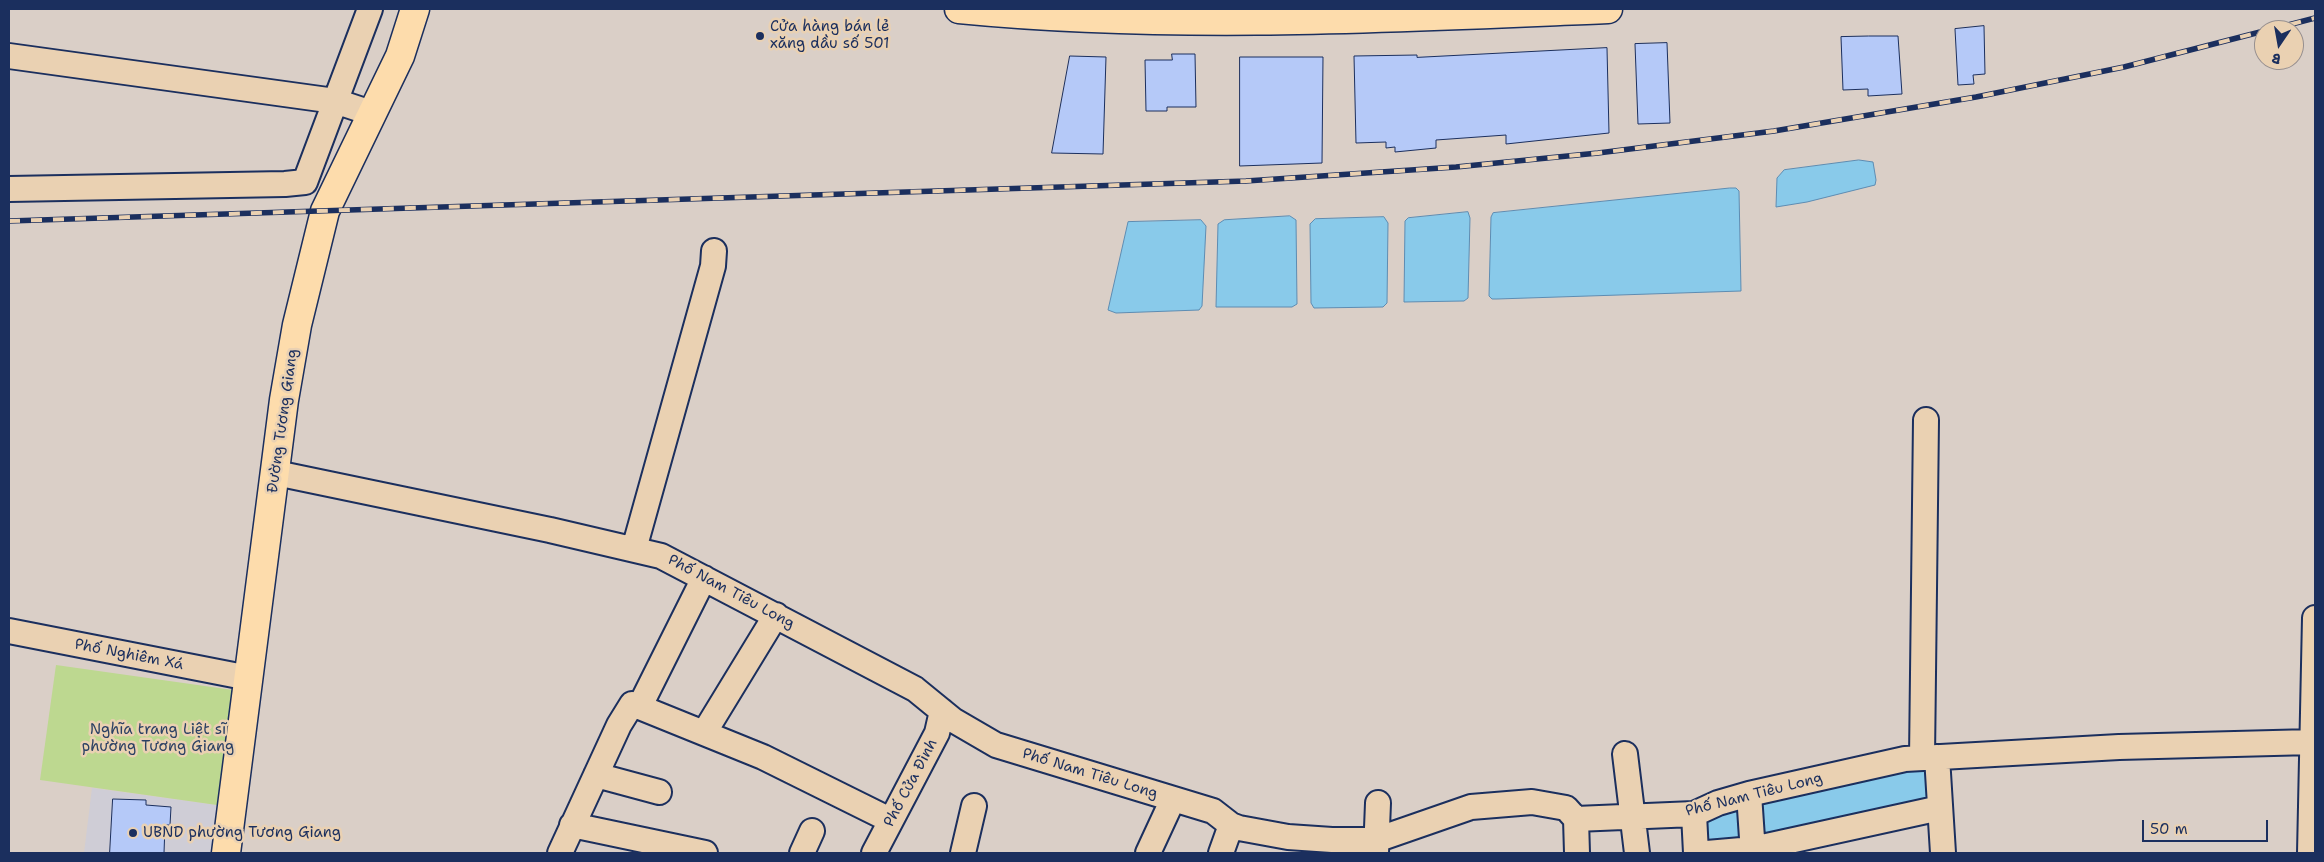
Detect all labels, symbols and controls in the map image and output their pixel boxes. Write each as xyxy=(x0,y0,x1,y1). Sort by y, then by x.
place label: Cửa hàng bán lẻ xăng dầu số 501 xyxy=(770,18,889,53)
north arrow xyxy=(2254,20,2304,70)
marker: Cửa hàng bán lẻ xăng dầu số 501 xyxy=(754,30,766,42)
text: B xyxy=(2270,49,2282,68)
street label: Đường Tương Giang xyxy=(264,348,302,494)
street label: Phố Nam Tiêu Long xyxy=(665,551,797,633)
street label: Phố Nghiêm Xá xyxy=(73,636,185,674)
park label: Nghĩa trang Liệt sĩ phường Tương Giang xyxy=(82,721,234,756)
street label: Phố Cửa Đình xyxy=(880,736,942,830)
street label: Phố Nam Tiêu Long xyxy=(1020,745,1160,803)
street label: Phố Nam Tiêu Long xyxy=(1684,769,1824,821)
scale bar xyxy=(2144,810,2270,842)
text: 50 m xyxy=(2150,819,2188,839)
place label: UBND phường Tương Giang xyxy=(143,824,341,842)
marker: UBND phường Tương Giang xyxy=(127,827,139,839)

